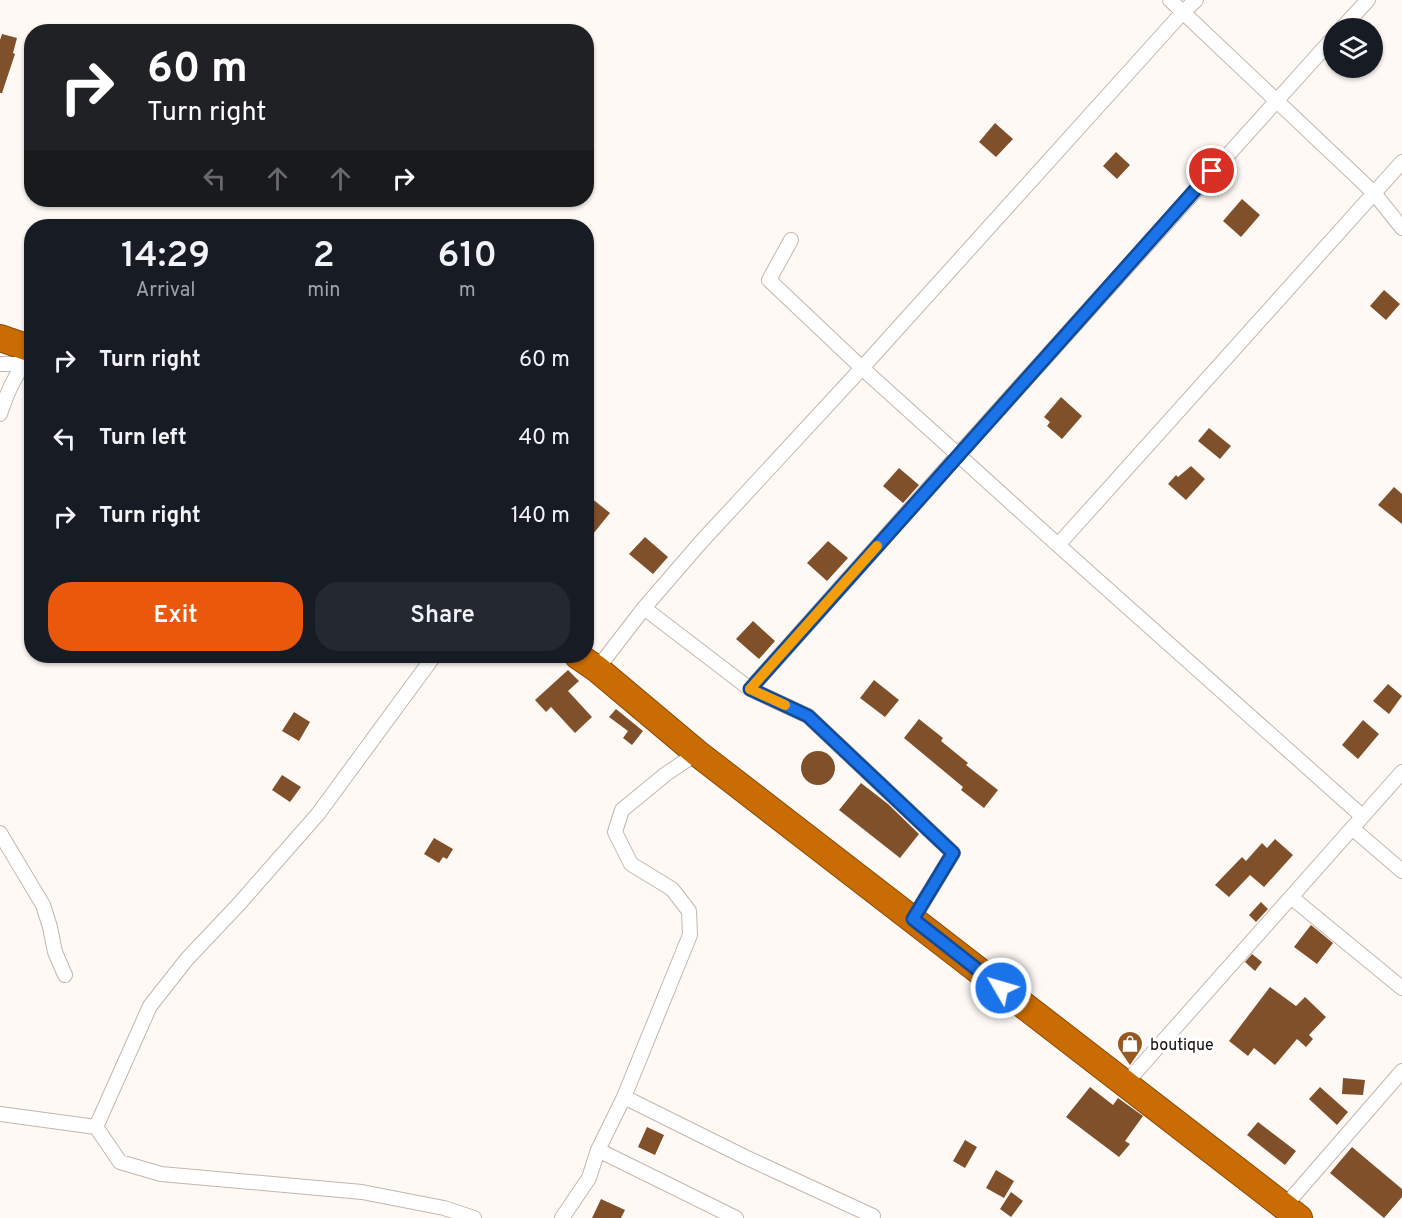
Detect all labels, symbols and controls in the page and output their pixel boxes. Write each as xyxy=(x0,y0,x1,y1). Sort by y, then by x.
map controls xyxy=(1323,18,1383,78)
button: layers xyxy=(1323,18,1383,78)
text: 60 m xyxy=(147,44,248,97)
icon: right xyxy=(48,48,126,126)
text: Turn right xyxy=(147,96,266,130)
pin xyxy=(1186,145,1237,196)
icon: arrive xyxy=(1195,154,1228,187)
icon: left xyxy=(198,162,231,195)
icon: ahead xyxy=(261,162,294,195)
icon: ahead xyxy=(324,162,357,195)
icon: right xyxy=(387,162,420,195)
text: 14:29 xyxy=(121,234,210,280)
text: 2 xyxy=(313,234,335,280)
text: 610 xyxy=(437,234,497,280)
text: Arrival xyxy=(136,278,195,304)
text: min xyxy=(307,278,340,304)
text: m xyxy=(459,278,476,304)
icon: right xyxy=(48,344,81,377)
text: Turn right xyxy=(99,347,201,374)
text: 60 m xyxy=(519,347,570,374)
icon: left xyxy=(48,422,81,455)
text: Turn left xyxy=(99,425,187,452)
text: 40 m xyxy=(518,425,570,452)
icon: right xyxy=(48,500,81,533)
text: Turn right xyxy=(99,503,201,530)
text: 140 m xyxy=(511,503,570,530)
button: Exit xyxy=(48,582,303,651)
button: Share xyxy=(315,582,570,651)
position arrow xyxy=(969,956,1033,1020)
shop icon: boutique xyxy=(1115,1029,1145,1067)
place label: boutique xyxy=(1150,1036,1214,1056)

